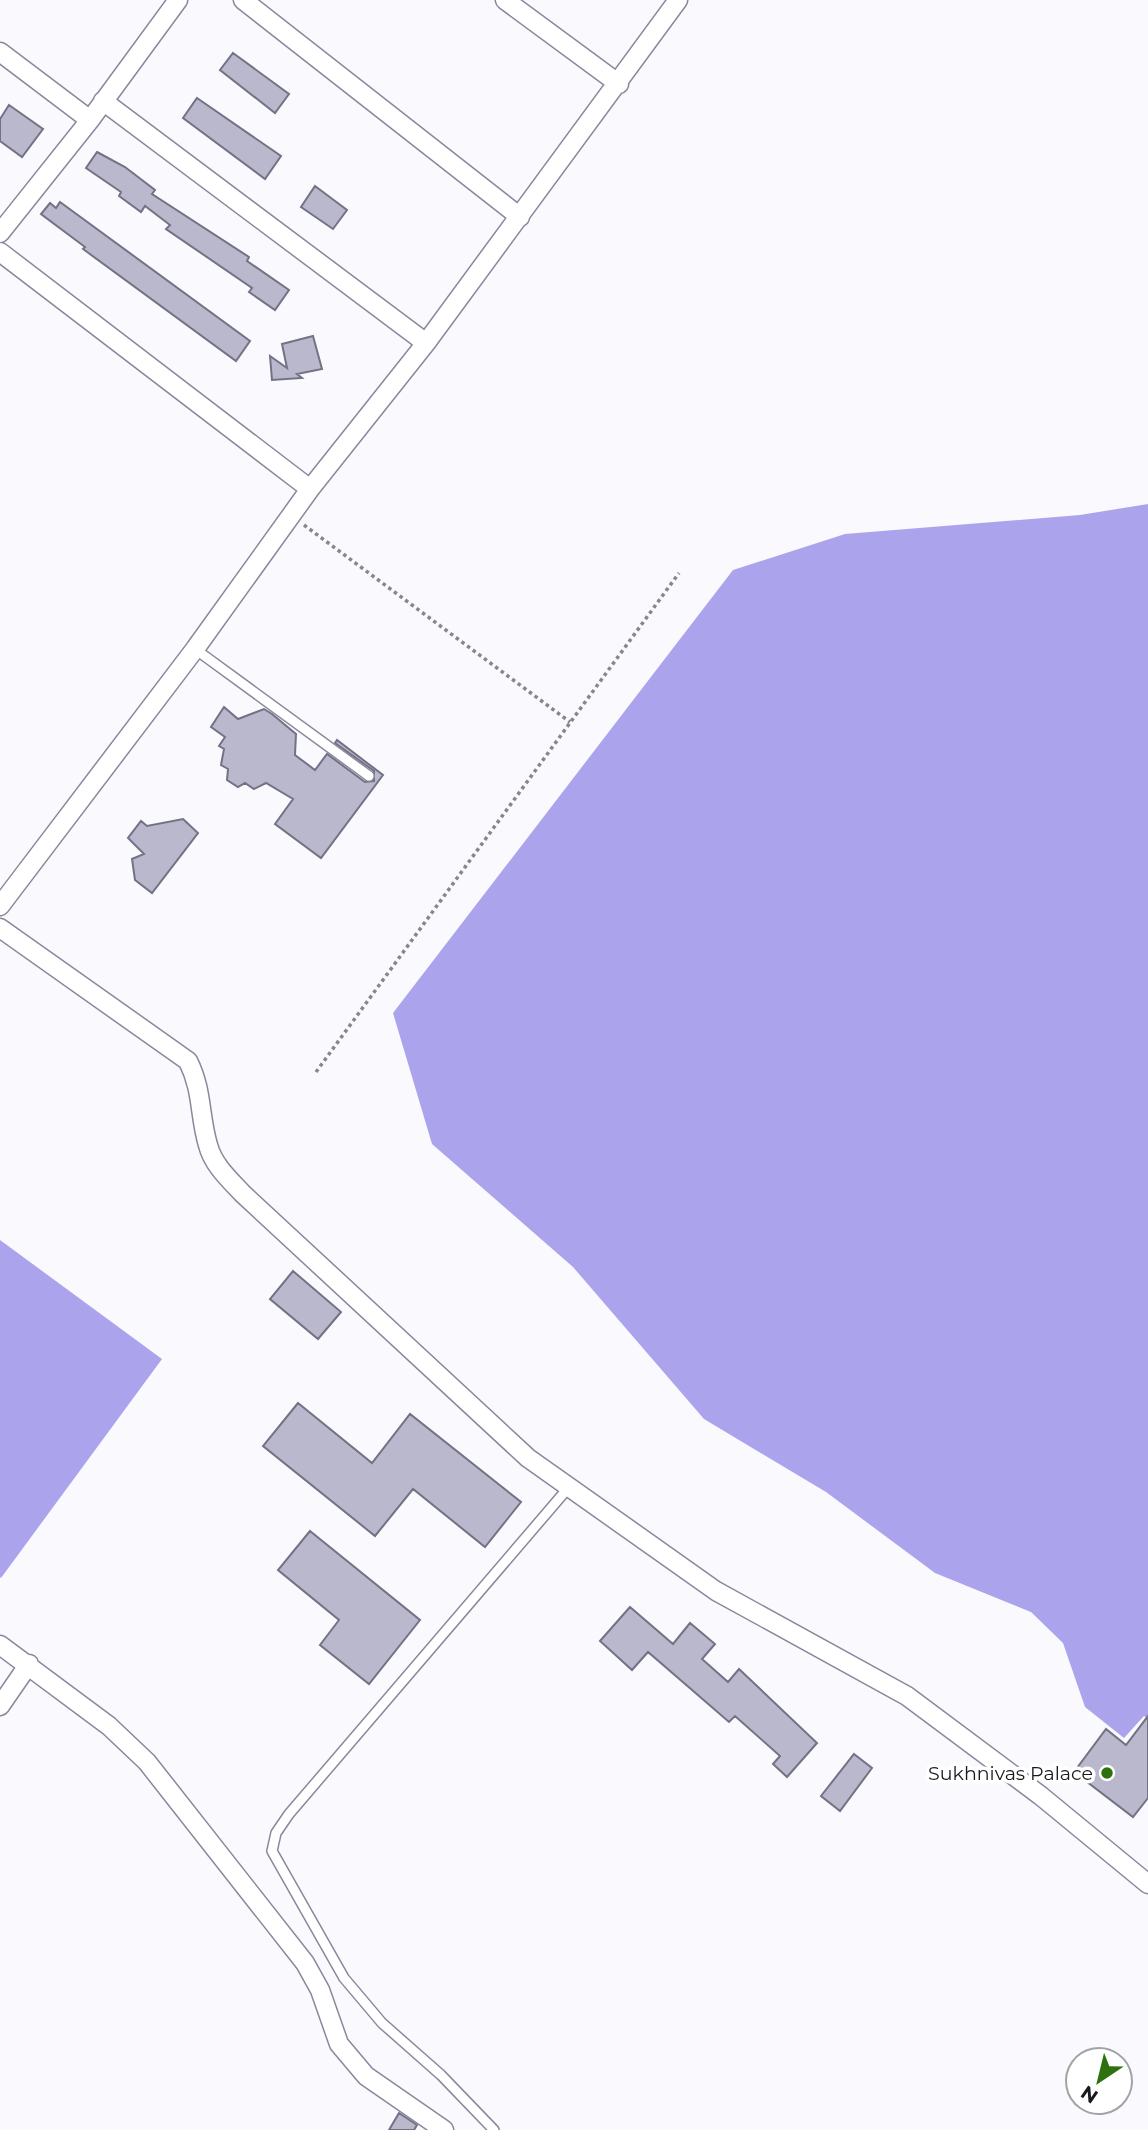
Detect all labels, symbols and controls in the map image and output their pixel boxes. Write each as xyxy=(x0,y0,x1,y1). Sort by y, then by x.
place label: Sukhnivas Palace xyxy=(928,1762,1093,1785)
marker: Sukhnivas Palace xyxy=(1099,1765,1115,1781)
north arrow xyxy=(1064,2046,1134,2116)
text: N xyxy=(1077,2081,1102,2108)

